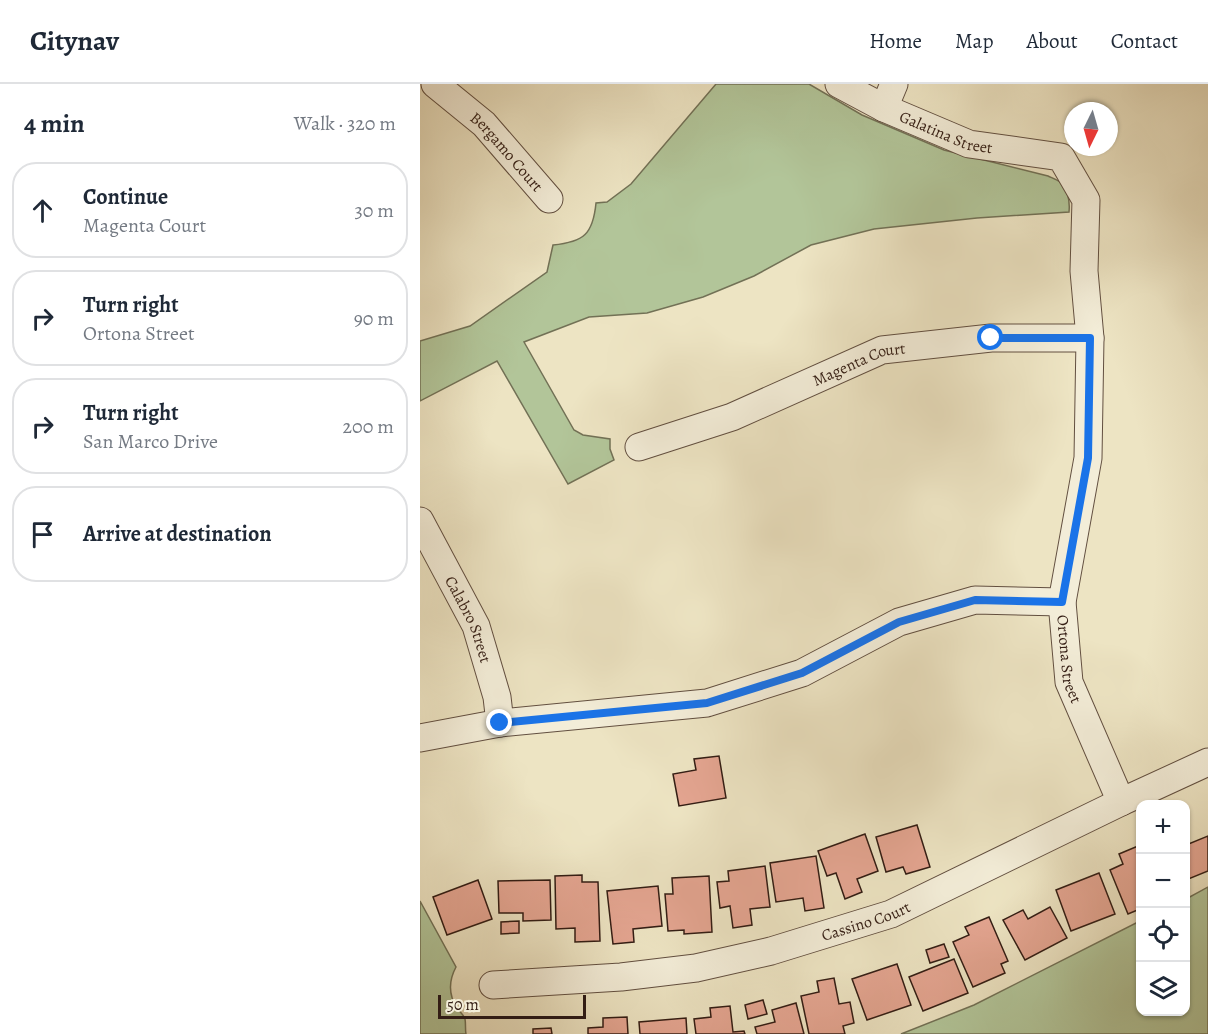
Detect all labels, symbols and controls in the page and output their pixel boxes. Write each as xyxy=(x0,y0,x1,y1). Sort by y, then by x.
text: Citynav xyxy=(30,22,119,60)
text: Home xyxy=(869,27,922,55)
text: Map xyxy=(955,27,993,55)
text: About xyxy=(1026,27,1078,55)
text: Contact xyxy=(1111,27,1178,55)
north arrow xyxy=(1064,102,1118,156)
text: 4 min xyxy=(24,106,85,141)
street label: Galatina Street xyxy=(896,106,994,159)
street label: Bergamo Court xyxy=(465,107,548,197)
text: Walk · 320 m xyxy=(294,110,396,137)
text: Continue xyxy=(83,182,168,212)
icon: ahead xyxy=(26,194,59,227)
text: 30 m xyxy=(354,197,394,224)
text: Magenta Court xyxy=(83,212,206,239)
text: Turn right xyxy=(83,290,179,320)
icon: right xyxy=(26,302,59,335)
text: 90 m xyxy=(354,305,394,332)
text: Ortona Street xyxy=(83,320,194,347)
route start xyxy=(977,324,1003,350)
street label: Magenta Court xyxy=(809,338,906,392)
text: Turn right xyxy=(83,398,179,428)
icon: right xyxy=(26,410,59,443)
text: 200 m xyxy=(343,413,394,440)
text: San Marco Drive xyxy=(83,428,218,455)
icon: arrive xyxy=(26,518,59,551)
text: Arrive at destination xyxy=(83,519,272,549)
street label: Calabro Street xyxy=(439,572,496,666)
street label: Ortona Street xyxy=(1051,614,1087,707)
route end xyxy=(486,709,512,735)
map controls xyxy=(1136,800,1190,1016)
button: + xyxy=(1136,800,1190,854)
button: − xyxy=(1136,854,1190,908)
street label: Cassino Court xyxy=(819,896,914,947)
button: locate xyxy=(1136,908,1190,962)
button: layers xyxy=(1136,962,1190,1016)
scale bar xyxy=(438,992,586,1020)
text: 50 m xyxy=(447,994,479,1016)

